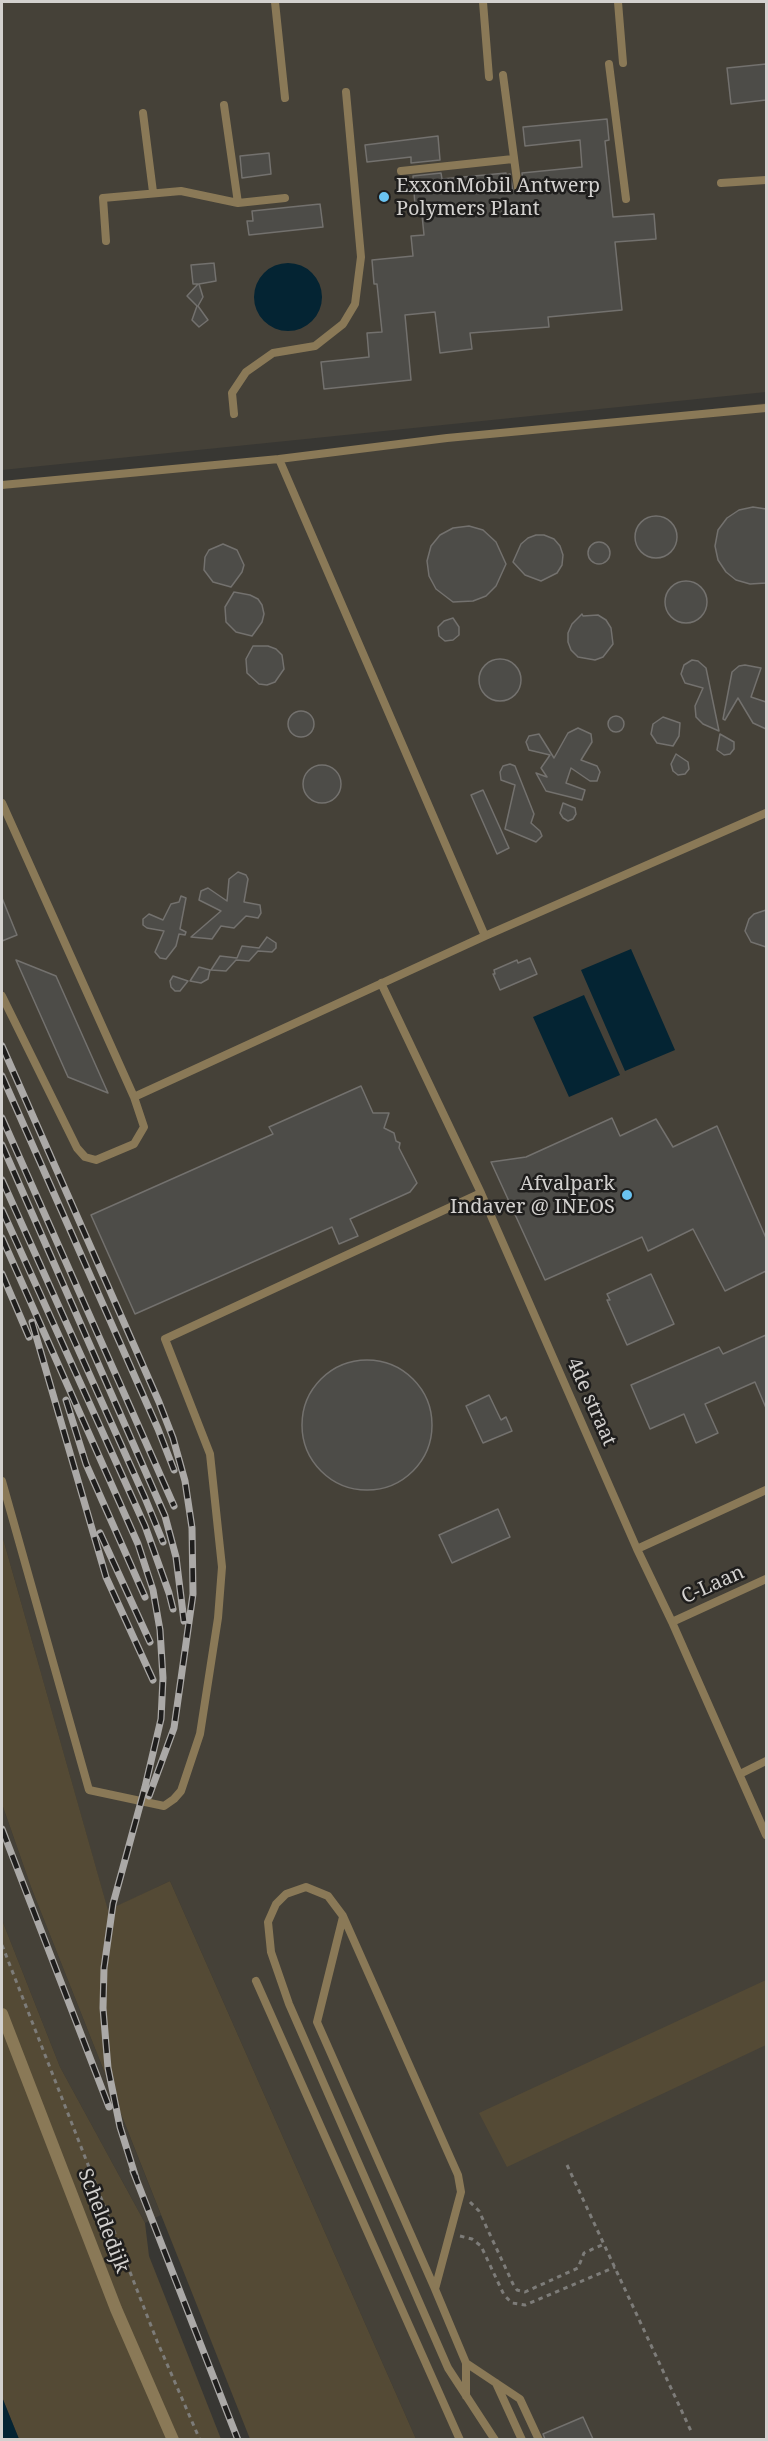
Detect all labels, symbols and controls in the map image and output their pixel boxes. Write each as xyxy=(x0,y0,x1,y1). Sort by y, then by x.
place label: ExxonMobil Antwerp Polymers Plant xyxy=(396,174,600,221)
marker: ExxonMobil Antwerp Polymers Plant xyxy=(377,190,391,204)
place label: Afvalpark Indaver @ INEOS xyxy=(450,1172,615,1219)
marker: Afvalpark Indaver @ INEOS xyxy=(620,1188,634,1202)
street label: 4de straat xyxy=(561,1354,621,1450)
street label: C-Laan xyxy=(678,1561,748,1609)
street label: Scheldedijk xyxy=(72,2166,134,2276)

